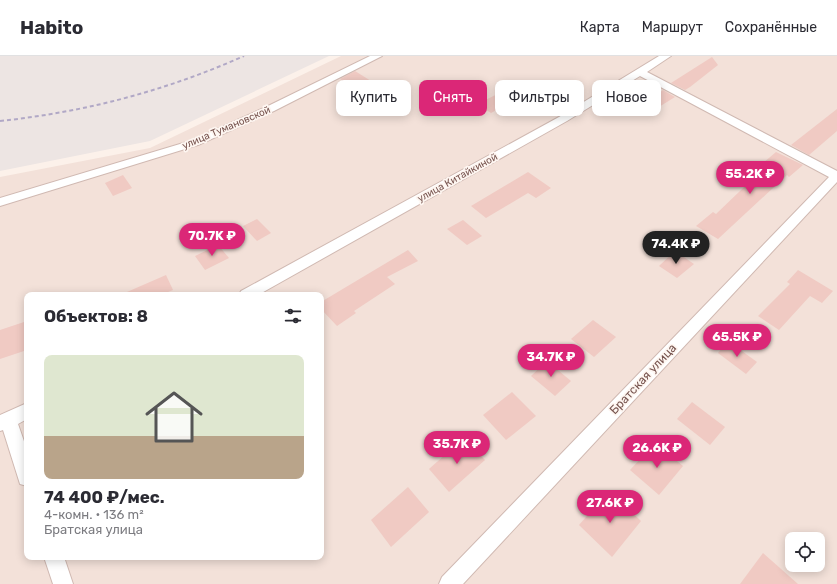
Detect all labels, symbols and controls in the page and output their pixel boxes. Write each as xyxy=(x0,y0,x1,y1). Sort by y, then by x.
text: Habito xyxy=(20,16,83,39)
text: Карта xyxy=(580,19,620,36)
text: Маршрут xyxy=(642,19,703,36)
text: Сохранённые xyxy=(725,19,817,36)
chip: Купить xyxy=(336,80,411,116)
chip: Снять xyxy=(419,80,487,116)
chip: Фильтры xyxy=(495,80,584,116)
chip: Новое xyxy=(592,80,661,116)
street label: улица Тумановской xyxy=(180,104,272,152)
street label: улица Китайкиной xyxy=(415,151,500,205)
pin: 55.2K ₽ xyxy=(713,161,787,195)
text: 55.2K ₽ xyxy=(725,166,775,181)
pin: 70.7K ₽ xyxy=(175,223,249,257)
text: 70.7K ₽ xyxy=(188,228,236,243)
pin: 74.4K ₽ xyxy=(639,231,713,265)
text: 74.4K ₽ xyxy=(651,236,701,251)
icon: filters xyxy=(282,305,304,327)
text: Объектов: 8 xyxy=(44,306,148,326)
pin: 65.5K ₽ xyxy=(700,324,774,358)
text: 65.5K ₽ xyxy=(712,329,762,344)
street label: Братская улица xyxy=(607,341,679,417)
pin: 34.7K ₽ xyxy=(514,344,588,378)
text: 34.7K ₽ xyxy=(527,349,575,364)
icon: home xyxy=(138,381,210,453)
pin: 35.7K ₽ xyxy=(420,431,494,465)
pin: 26.6K ₽ xyxy=(620,435,694,469)
text: 35.7K ₽ xyxy=(433,436,481,451)
text: 26.6K ₽ xyxy=(632,440,682,455)
text: 74 400 ₽/мес. xyxy=(44,487,165,507)
pin: 27.6K ₽ xyxy=(573,490,647,524)
text: 27.6K ₽ xyxy=(586,495,634,510)
text: 4-комн. · 136 m² xyxy=(44,507,144,522)
text: Братская улица xyxy=(44,522,143,537)
map controls xyxy=(785,532,825,572)
button: locate xyxy=(785,532,825,572)

